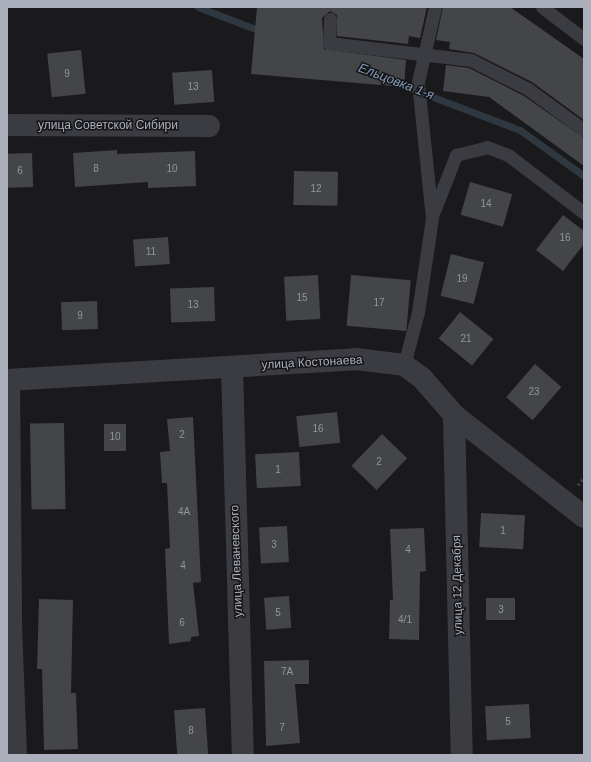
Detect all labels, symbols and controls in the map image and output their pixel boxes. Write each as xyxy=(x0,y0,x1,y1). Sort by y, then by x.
water label: Ельцовка 1-я xyxy=(356,60,436,104)
house number: 9 xyxy=(64,68,70,80)
house number: 13 xyxy=(187,81,199,93)
street label: улица Советской Сибири xyxy=(38,119,178,133)
house number: 8 xyxy=(93,163,99,175)
house number: 10 xyxy=(166,163,178,175)
house number: 6 xyxy=(17,165,23,177)
house number: 12 xyxy=(310,183,322,195)
house number: 14 xyxy=(480,198,492,210)
house number: 16 xyxy=(559,232,571,244)
house number: 11 xyxy=(146,246,156,258)
house number: 19 xyxy=(456,273,468,285)
house number: 15 xyxy=(296,292,308,304)
house number: 17 xyxy=(373,297,385,309)
house number: 13 xyxy=(187,299,199,311)
house number: 9 xyxy=(77,310,83,322)
house number: 21 xyxy=(460,333,472,345)
street label: улица Костонаева xyxy=(261,353,363,373)
house number: 23 xyxy=(528,386,540,398)
house number: 16 xyxy=(312,423,324,435)
house number: 2 xyxy=(179,429,185,441)
house number: 10 xyxy=(109,431,121,443)
house number: 2 xyxy=(376,456,382,468)
house number: 1 xyxy=(275,464,281,476)
street label: улица Леваневского xyxy=(228,505,246,617)
house number: 4А xyxy=(178,506,190,518)
house number: 1 xyxy=(500,525,506,537)
street label: улица 12 Декабря xyxy=(450,535,466,635)
house number: 3 xyxy=(271,539,277,551)
house number: 4 xyxy=(405,544,411,556)
house number: 4 xyxy=(180,560,186,572)
house number: 3 xyxy=(498,604,504,616)
house number: 5 xyxy=(275,607,281,619)
house number: 4/1 xyxy=(398,614,412,626)
house number: 6 xyxy=(179,617,185,629)
house number: 7А xyxy=(281,666,293,678)
house number: 5 xyxy=(505,716,511,728)
house number: 7 xyxy=(279,722,285,734)
house number: 8 xyxy=(188,725,194,737)

